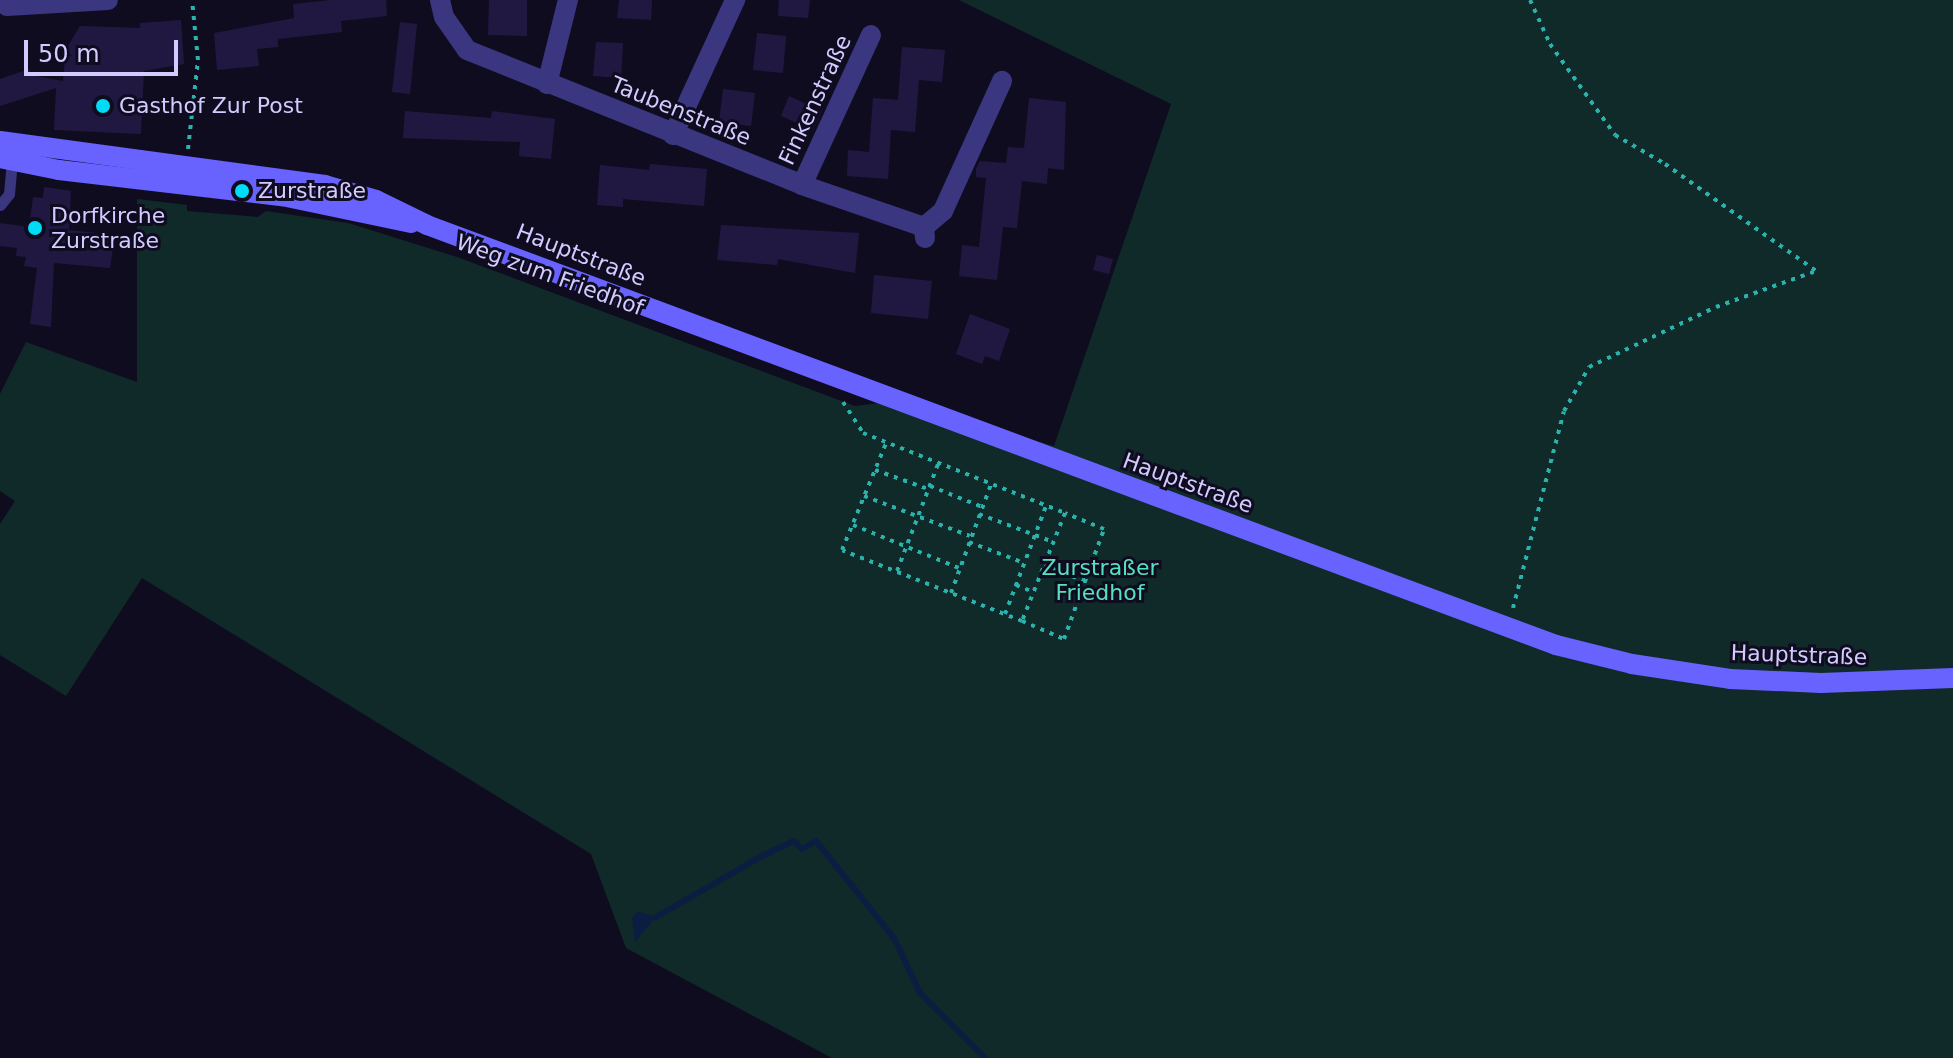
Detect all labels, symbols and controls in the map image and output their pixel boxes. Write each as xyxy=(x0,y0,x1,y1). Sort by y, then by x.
scale bar xyxy=(28,24,182,74)
street label: Finkenstraße xyxy=(773,31,857,169)
text: 50 m xyxy=(38,40,100,68)
street label: Taubenstraße xyxy=(607,71,755,151)
place label: Gasthof Zur Post xyxy=(119,93,303,119)
marker: Gasthof Zur Post xyxy=(94,97,112,115)
place label: Zurstraße xyxy=(258,178,366,204)
marker: Zurstraße xyxy=(233,182,251,200)
place label: Dorfkirche Zurstraße xyxy=(51,202,165,254)
street label: Hauptstraße xyxy=(513,218,649,292)
marker: Dorfkirche Zurstraße xyxy=(26,219,44,237)
street label: Weg zum Friedhof xyxy=(453,229,647,321)
street label: Hauptstraße xyxy=(1119,447,1257,519)
park label: Zurstraßer Friedhof xyxy=(1041,554,1159,606)
street label: Hauptstraße xyxy=(1730,639,1868,671)

